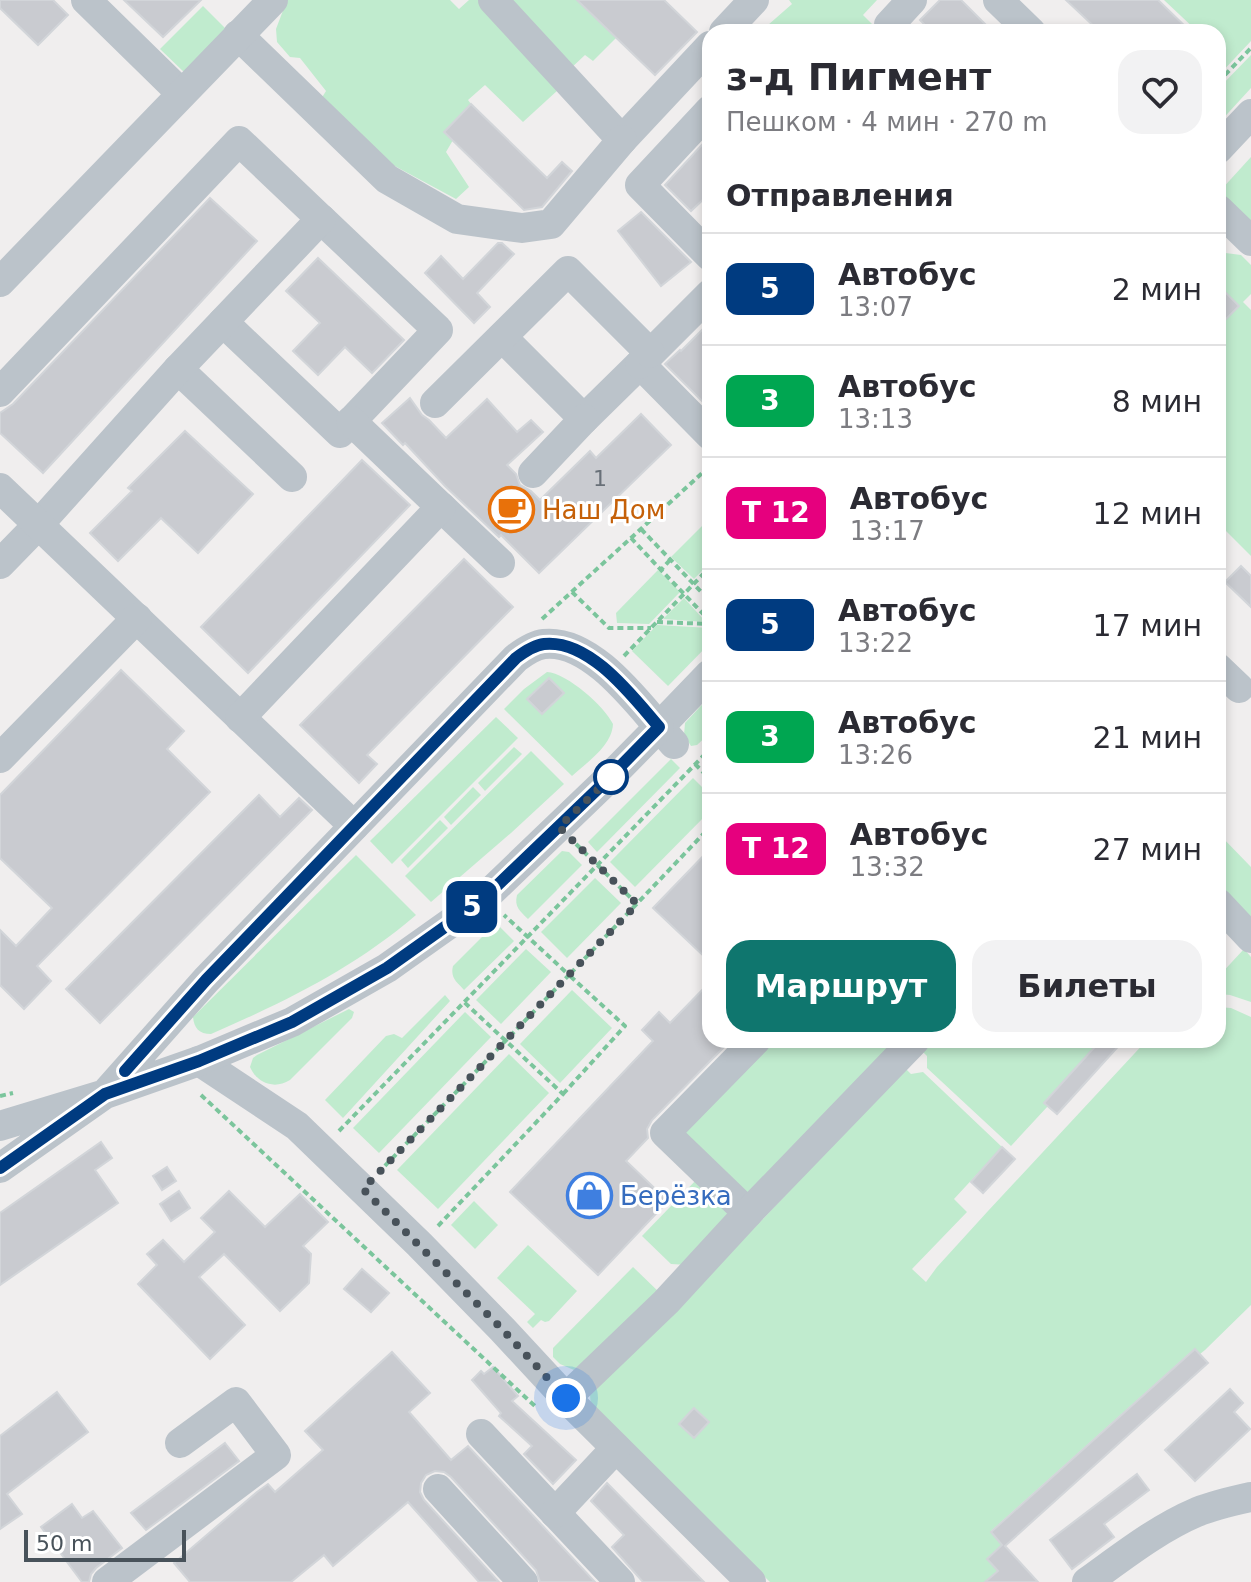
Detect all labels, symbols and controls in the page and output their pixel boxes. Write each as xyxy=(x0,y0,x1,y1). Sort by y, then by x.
button: heart xyxy=(1118,50,1202,134)
text: з-д Пигмент xyxy=(726,55,991,99)
text: Пешком · 4 мин · 270 m xyxy=(726,107,1048,137)
text: Отправления xyxy=(726,178,954,213)
text: Автобус xyxy=(838,257,977,292)
text: 5 xyxy=(760,272,780,305)
text: 2 мин xyxy=(1112,272,1202,307)
text: 13:07 xyxy=(838,292,913,322)
text: Автобус xyxy=(838,369,977,404)
text: 3 xyxy=(760,384,780,417)
text: 8 мин xyxy=(1112,384,1202,419)
text: 13:13 xyxy=(838,404,913,434)
house number: 1 xyxy=(593,466,607,491)
text: Автобус xyxy=(850,481,988,516)
cafe icon: Наш Дом xyxy=(487,486,535,534)
place label: Наш Дом xyxy=(542,495,665,525)
text: Т 12 xyxy=(742,496,810,529)
text: 12 мин xyxy=(1093,496,1202,531)
text: 13:17 xyxy=(850,516,925,546)
text: Автобус xyxy=(838,593,977,628)
text: 5 xyxy=(760,608,780,641)
text: 17 мин xyxy=(1093,608,1202,643)
text: 13:22 xyxy=(838,628,913,658)
text: Автобус xyxy=(838,705,977,740)
text: 3 xyxy=(760,720,780,753)
text: 21 мин xyxy=(1093,720,1202,755)
text: 13:26 xyxy=(838,740,913,770)
unlabelled marker xyxy=(594,760,628,794)
text: Автобус xyxy=(850,817,988,852)
text: Т 12 xyxy=(742,832,810,865)
text: 27 мин xyxy=(1093,832,1202,867)
text: 13:32 xyxy=(850,852,925,882)
line badge: 5 xyxy=(446,881,498,933)
text: 5 xyxy=(462,890,482,923)
button: Маршрут xyxy=(726,940,956,1032)
button: Билеты xyxy=(972,940,1202,1032)
shop icon: Берёзка xyxy=(565,1172,613,1220)
place label: Берёзка xyxy=(620,1181,732,1211)
your location xyxy=(546,1378,586,1418)
scale bar xyxy=(24,1526,186,1562)
text: 50 m xyxy=(36,1531,92,1556)

